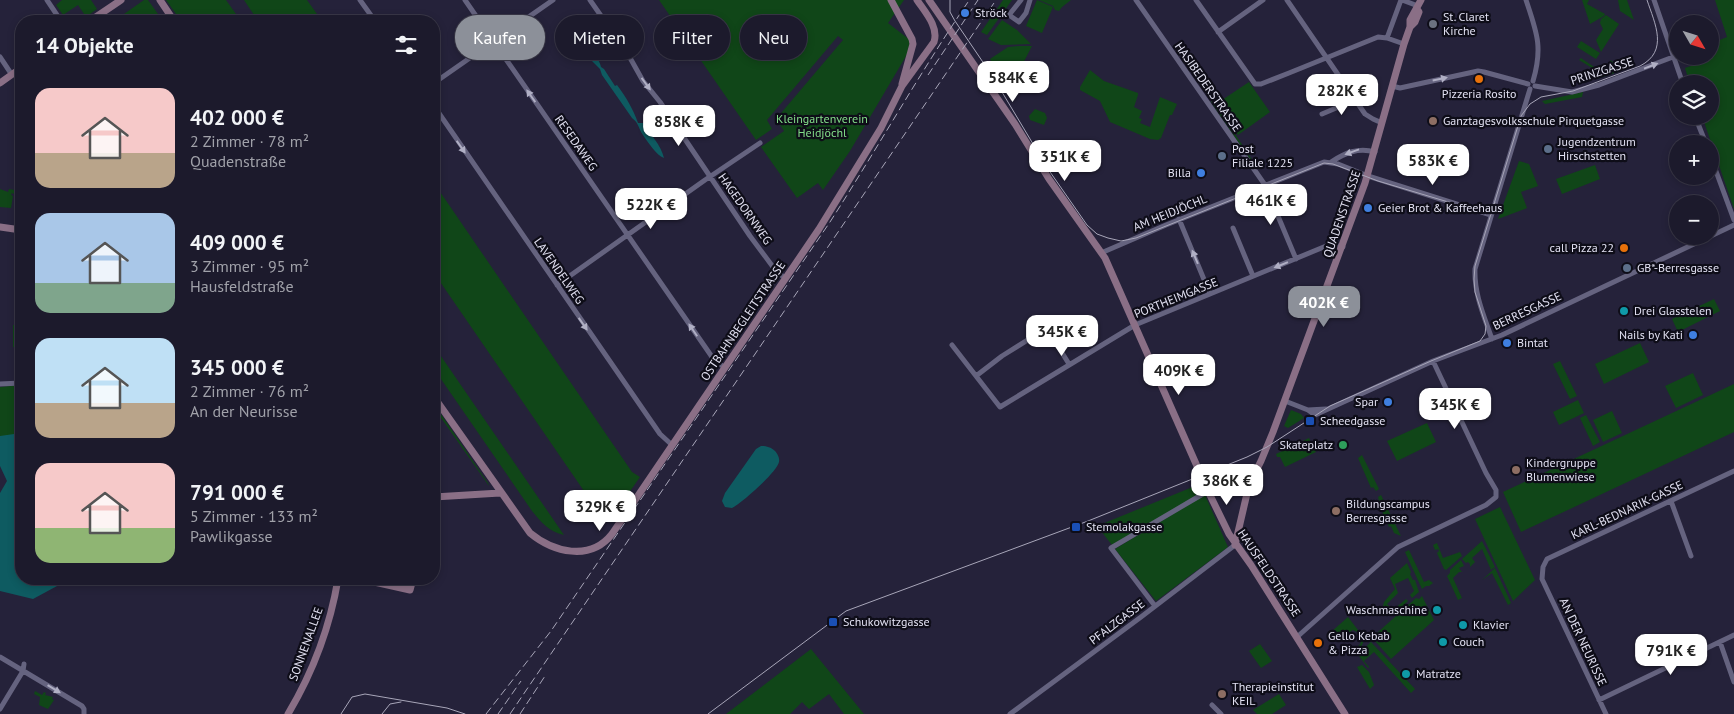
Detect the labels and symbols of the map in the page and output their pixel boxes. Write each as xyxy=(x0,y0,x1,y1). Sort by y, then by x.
place label: Ströck xyxy=(975,5,1007,20)
marker: Ströck xyxy=(959,7,971,19)
place label: St. Claret Kirche xyxy=(1443,9,1489,38)
north arrow xyxy=(1669,15,1719,65)
marker: St. Claret Kirche xyxy=(1427,18,1439,30)
street label: HASIBEDERSTRASSE xyxy=(1172,39,1245,134)
street label: PRINZGASSE xyxy=(1569,53,1635,88)
pin: 584K € xyxy=(972,61,1054,103)
one-way arrow xyxy=(1644,61,1659,69)
marker: Pizzeria Rosito xyxy=(1473,73,1485,85)
pin: 282K € xyxy=(1301,74,1383,116)
one-way arrow xyxy=(1432,75,1448,83)
one-way arrow xyxy=(641,77,651,91)
place label: Pizzeria Rosito xyxy=(1442,86,1516,101)
one-way arrow xyxy=(526,89,536,103)
pin: 858K € xyxy=(638,104,720,147)
park label: Kleingartenverein Heidjöchl xyxy=(776,111,868,140)
street label: RESEDAWEG xyxy=(552,112,601,173)
place label: Ganztagesvolksschule Pirquetgasse xyxy=(1443,113,1624,128)
marker: Ganztagesvolksschule Pirquetgasse xyxy=(1427,115,1439,127)
place label: Jugendzentrum Hirschstetten xyxy=(1557,134,1636,163)
one-way arrow xyxy=(456,140,466,153)
pin: 351K € xyxy=(1024,140,1106,182)
place label: Post Filiale 1225 xyxy=(1232,141,1293,170)
marker: Jugendzentrum Hirschstetten xyxy=(1542,143,1554,155)
pin: 583K € xyxy=(1392,144,1474,186)
one-way arrow xyxy=(1344,148,1359,156)
marker: Post Filiale 1225 xyxy=(1216,150,1228,162)
place label: Billa xyxy=(1168,165,1191,180)
marker: Billa xyxy=(1195,167,1207,179)
street label: QUADENSTRASSE xyxy=(1320,168,1364,260)
street label: HAGEDORNWEG xyxy=(715,170,776,247)
pin: 461K € xyxy=(1230,184,1312,226)
pin: 522K € xyxy=(610,188,692,230)
street label: AM HEIDJÖCHL xyxy=(1131,191,1209,234)
place label: Geier Brot & Kaffeehaus xyxy=(1378,200,1502,215)
marker: Geier Brot & Kaffeehaus xyxy=(1362,202,1374,214)
street label: LAVENDELWEG xyxy=(531,235,588,307)
place label: call Pizza 22 xyxy=(1550,240,1614,255)
marker: call Pizza 22 xyxy=(1618,242,1630,254)
one-way arrow xyxy=(1190,250,1198,264)
street label: OSTBAHNBEGLEITSTRASSE xyxy=(697,258,788,383)
place label: GB*-Berresgasse xyxy=(1637,260,1719,275)
one-way arrow xyxy=(1273,261,1288,269)
marker: GB*-Berresgasse xyxy=(1621,262,1633,274)
street label: PORTHEIMGASSE xyxy=(1132,274,1220,321)
pin: 402K € xyxy=(1283,286,1365,328)
street label: BERRESGASSE xyxy=(1490,288,1564,333)
place label: Drei Glasstelen xyxy=(1634,303,1712,318)
marker: Drei Glasstelen xyxy=(1618,305,1630,317)
pin: 345K € xyxy=(1021,314,1103,357)
one-way arrow xyxy=(579,317,588,330)
one-way arrow xyxy=(688,323,698,337)
place label: Nails by Kati xyxy=(1619,327,1683,342)
marker: Nails by Kati xyxy=(1687,329,1699,341)
place label: Bintat xyxy=(1517,335,1548,350)
marker: Bintat xyxy=(1501,337,1513,349)
pin: 409K € xyxy=(1138,354,1220,396)
pin: 345K € xyxy=(1414,388,1496,430)
place label: Spar xyxy=(1355,394,1378,409)
marker: Spar xyxy=(1382,396,1394,408)
place label: Scheedgasse xyxy=(1320,413,1385,428)
marker: Scheedgasse xyxy=(1304,415,1316,427)
place label: Skateplatz xyxy=(1280,437,1333,452)
marker: Skateplatz xyxy=(1337,439,1349,451)
place label: Kindergruppe Blumenwiese xyxy=(1526,455,1596,484)
pin: 386K € xyxy=(1186,464,1268,506)
marker: Kindergruppe Blumenwiese xyxy=(1510,464,1522,476)
street label: KARL-BEDNARIK-GASSE xyxy=(1568,477,1685,542)
pin: 329K € xyxy=(559,490,641,532)
place label: Bildungscampus Berresgasse xyxy=(1346,496,1430,525)
marker: Bildungscampus Berresgasse xyxy=(1330,505,1342,517)
place label: Stemolakgasse xyxy=(1086,519,1162,534)
marker: Stemolakgasse xyxy=(1070,521,1082,533)
street label: HAUSFELDSTRASSE xyxy=(1235,526,1304,619)
street label: PFALZGASSE xyxy=(1086,596,1147,647)
street label: AN DER NEURISSE xyxy=(1557,596,1610,688)
place label: Waschmaschine xyxy=(1346,602,1427,617)
marker: Waschmaschine xyxy=(1431,604,1443,616)
street label: SONNENALLEE xyxy=(285,605,326,683)
place label: Schukowitzgasse xyxy=(843,614,930,629)
marker: Schukowitzgasse xyxy=(827,616,839,628)
place label: Klavier xyxy=(1473,617,1509,632)
marker: Klavier xyxy=(1457,619,1469,631)
place label: Gello Kebab & Pizza xyxy=(1328,628,1390,657)
place label: Couch xyxy=(1453,634,1484,649)
pin: 791K € xyxy=(1630,634,1712,676)
marker: Couch xyxy=(1437,636,1449,648)
marker: Gello Kebab & Pizza xyxy=(1312,637,1324,649)
place label: Matratze xyxy=(1416,666,1461,681)
marker: Matratze xyxy=(1400,668,1412,680)
place label: Therapieinstitut KEIL xyxy=(1232,679,1314,708)
one-way arrow xyxy=(47,685,60,694)
marker: Therapieinstitut KEIL xyxy=(1216,688,1228,700)

